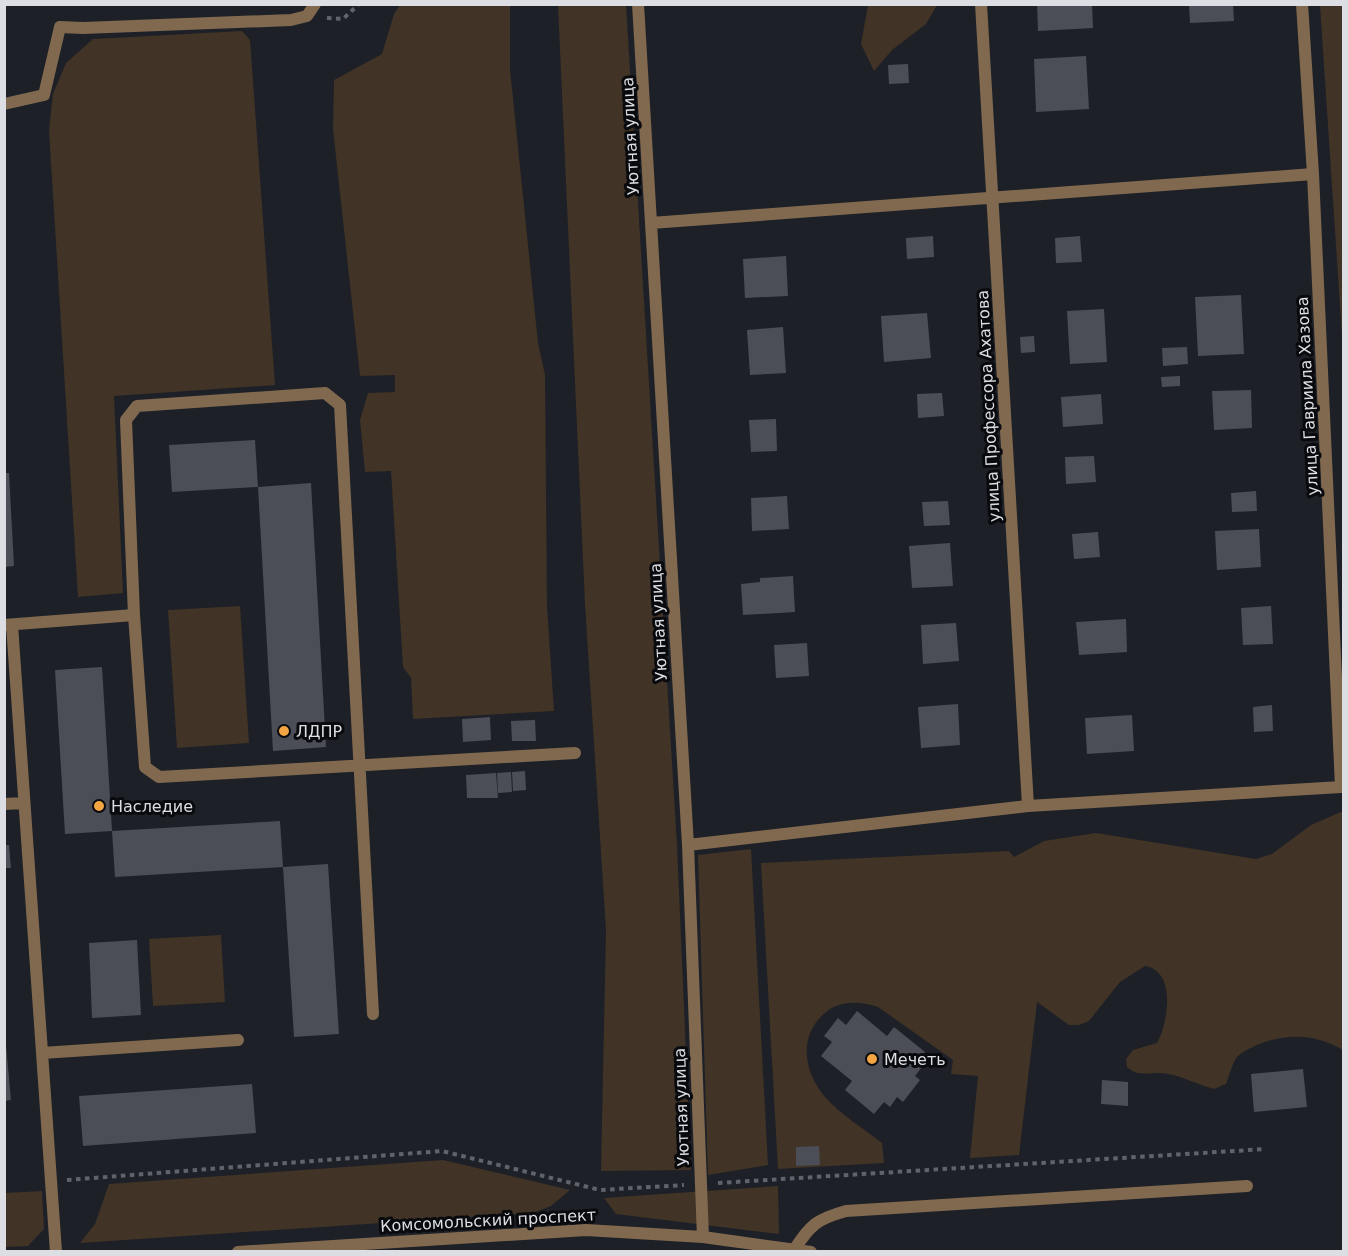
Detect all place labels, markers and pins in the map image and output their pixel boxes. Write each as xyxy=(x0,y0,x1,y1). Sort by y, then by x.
place label: ЛДПР xyxy=(296,722,343,741)
marker: ЛДПР xyxy=(277,724,291,738)
place label: Наследие xyxy=(111,797,193,816)
marker: Наследие xyxy=(92,799,106,813)
place label: Мечеть xyxy=(884,1050,946,1069)
marker: Мечеть xyxy=(865,1052,879,1066)

